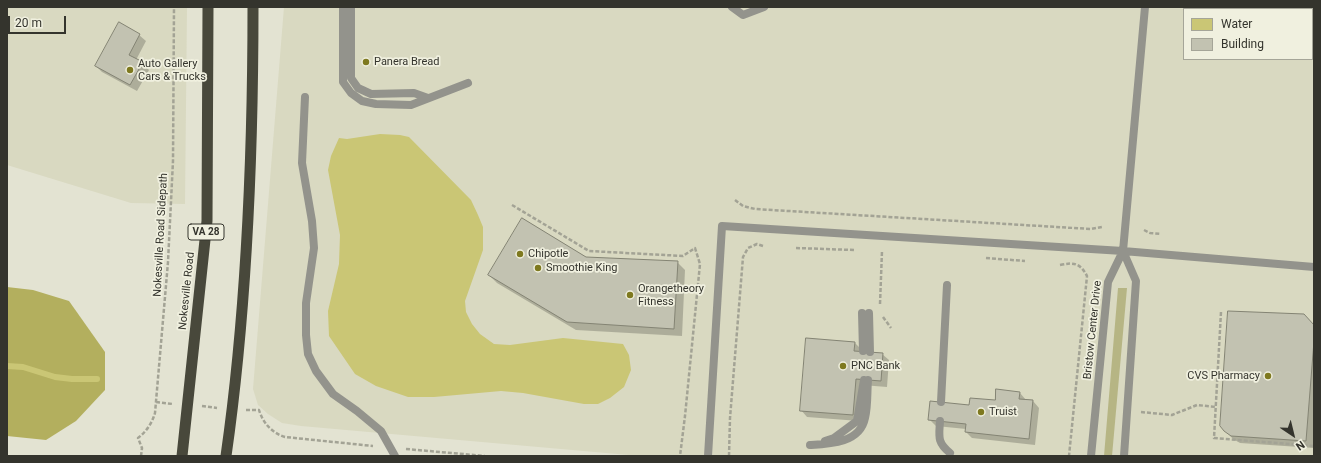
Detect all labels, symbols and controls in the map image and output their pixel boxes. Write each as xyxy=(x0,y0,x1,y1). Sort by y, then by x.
scale bar xyxy=(10,8,68,34)
legend xyxy=(1183,8,1313,60)
text: 20 m xyxy=(15,16,42,30)
text: Water xyxy=(1221,17,1252,31)
text: Building xyxy=(1221,37,1264,51)
place label: Panera Bread xyxy=(374,55,439,69)
place label: Auto Gallery Cars & Trucks xyxy=(138,57,206,83)
marker: Panera Bread xyxy=(361,57,371,67)
marker: Auto Gallery Cars & Trucks xyxy=(125,65,135,75)
street label: Nokesville Road Sidepath xyxy=(151,173,171,297)
road number: VA 28 xyxy=(188,224,224,240)
place label: Chipotle xyxy=(528,247,568,261)
marker: Chipotle xyxy=(515,249,525,259)
street label: Nokesville Road xyxy=(176,251,198,331)
place label: Smoothie King xyxy=(546,261,617,275)
marker: Smoothie King xyxy=(533,263,543,273)
street label: Bristow Center Drive xyxy=(1081,280,1105,380)
place label: Orangetheory Fitness xyxy=(638,282,704,308)
marker: Orangetheory Fitness xyxy=(625,290,635,300)
place label: PNC Bank xyxy=(851,359,900,373)
marker: PNC Bank xyxy=(838,361,848,371)
place label: CVS Pharmacy xyxy=(1187,369,1260,383)
marker: CVS Pharmacy xyxy=(1263,371,1273,381)
place label: Truist xyxy=(989,405,1017,419)
marker: Truist xyxy=(976,407,986,417)
north arrow xyxy=(1273,415,1313,455)
text: N xyxy=(1293,438,1307,453)

